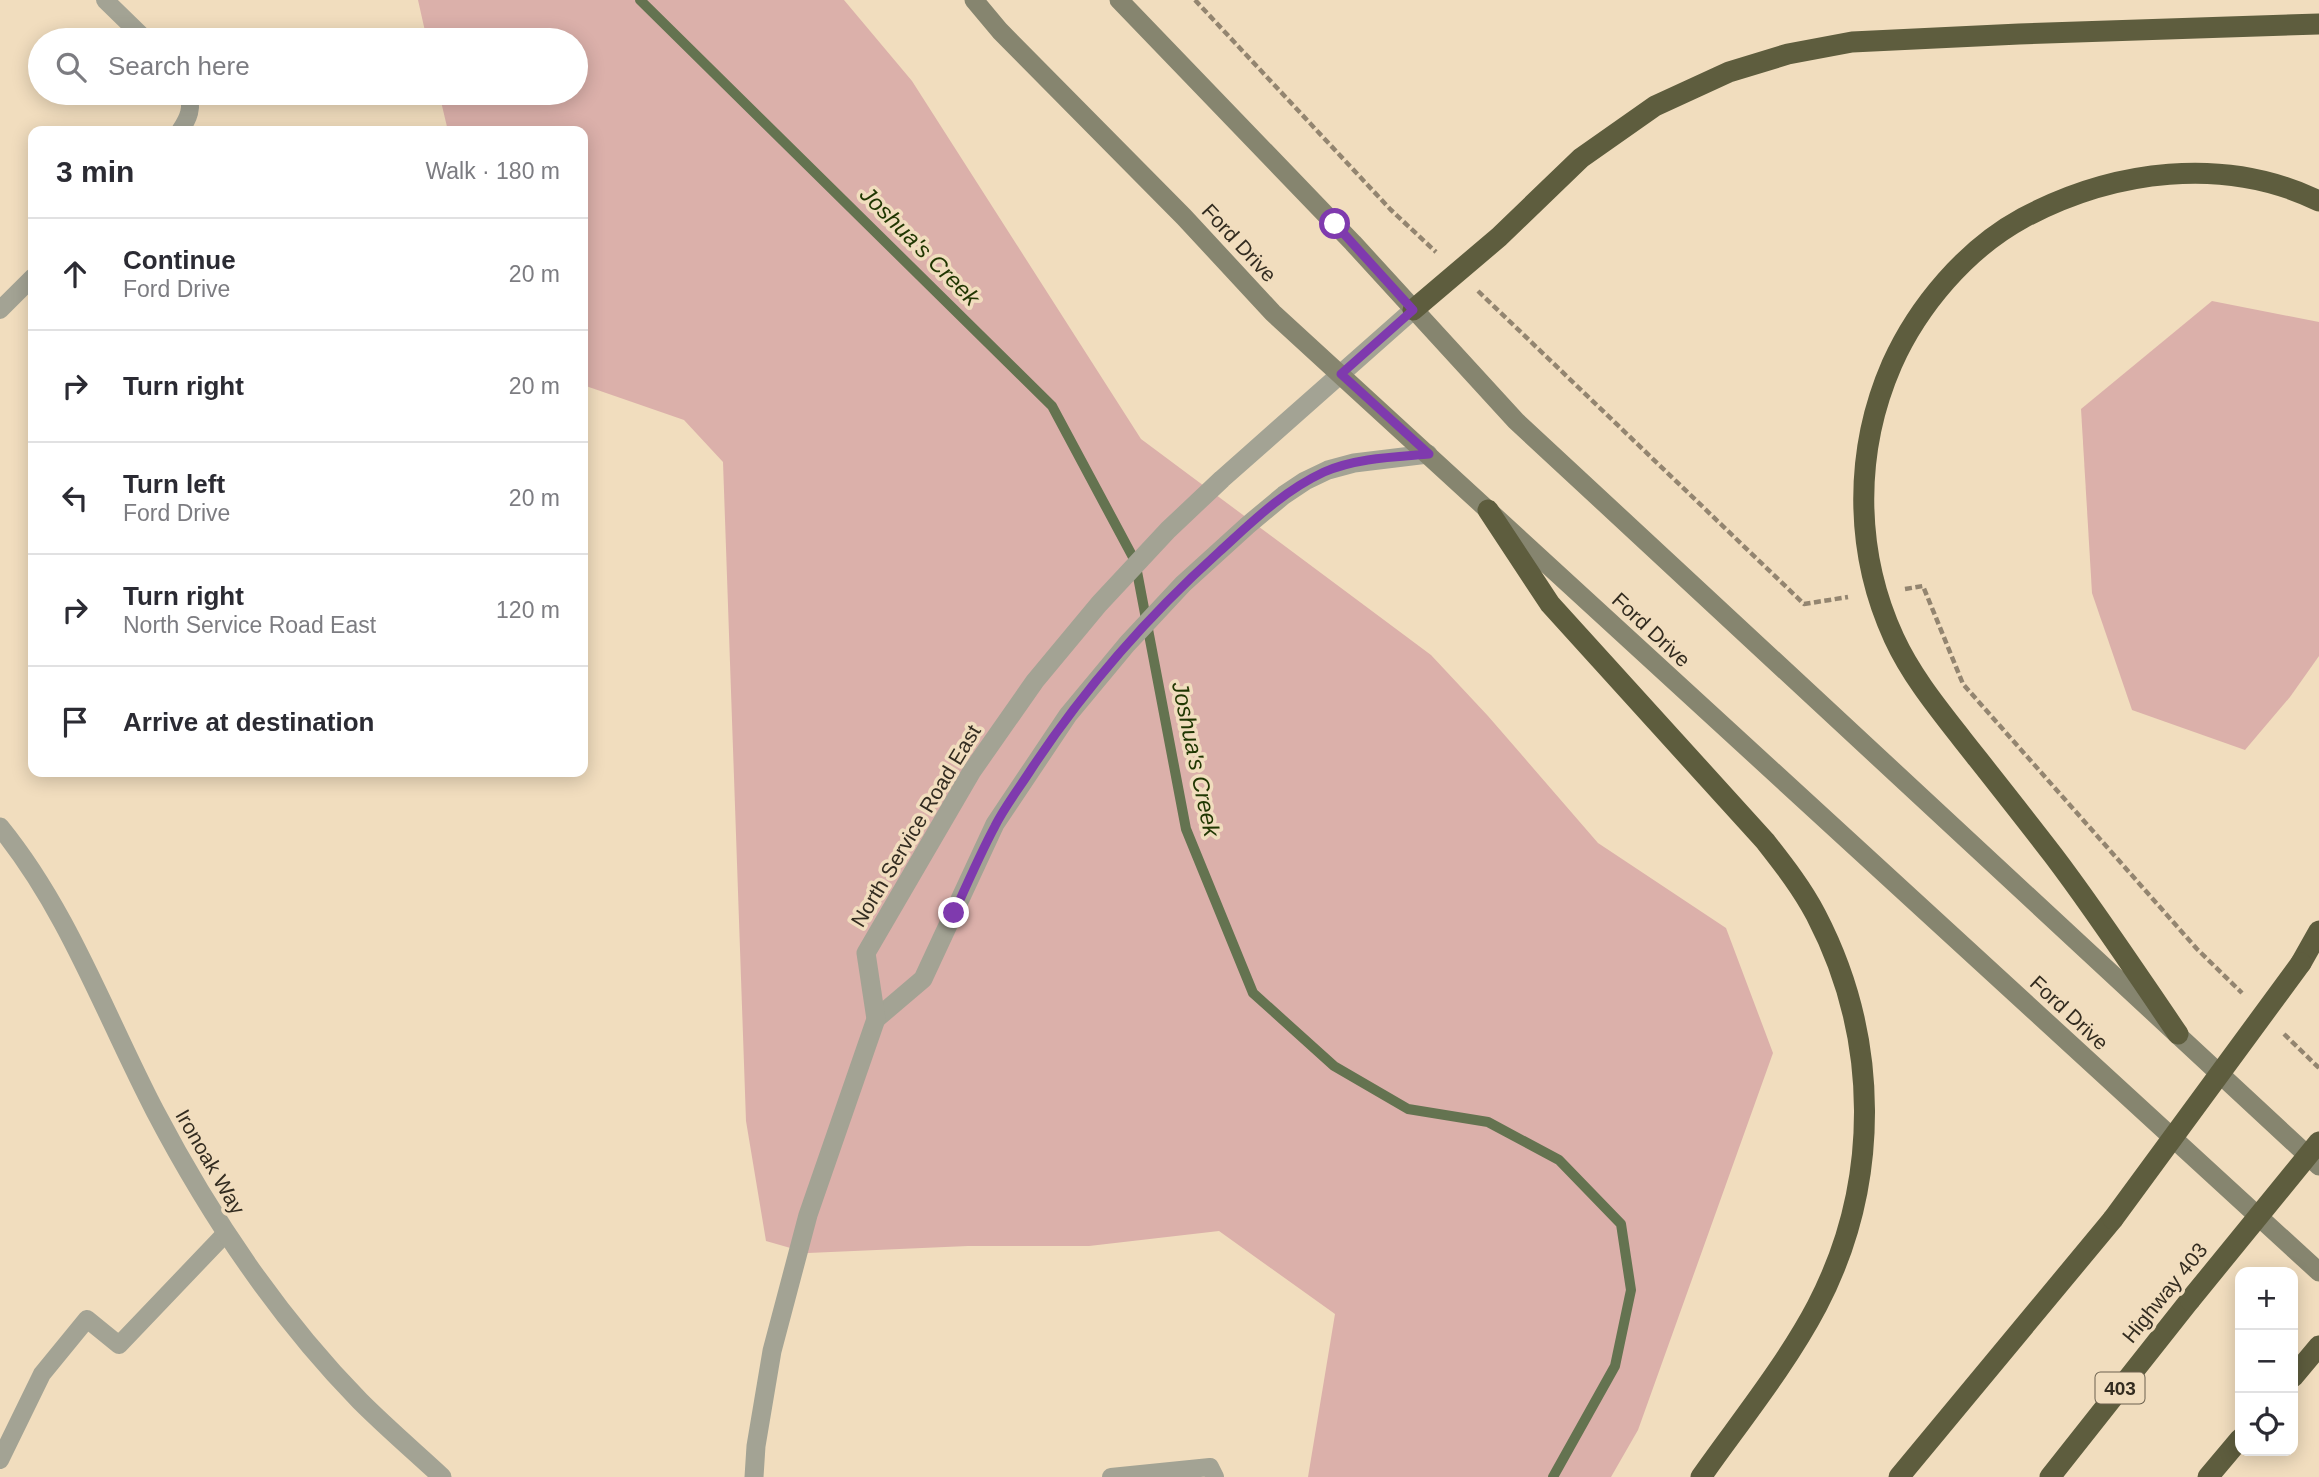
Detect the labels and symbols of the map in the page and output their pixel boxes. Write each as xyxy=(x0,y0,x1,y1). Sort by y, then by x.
water label: Joshua's Creek xyxy=(854,180,986,312)
street label: Ford Drive xyxy=(1198,199,1281,286)
route start xyxy=(1319,208,1350,239)
street label: Ford Drive xyxy=(1608,588,1695,671)
water label: Joshua's Creek xyxy=(1167,678,1225,840)
street label: North Service Road East xyxy=(846,721,985,931)
route end xyxy=(938,897,969,928)
street label: Ford Drive xyxy=(2026,971,2113,1054)
street label: Ironoak Way xyxy=(171,1105,250,1219)
street label: Highway 403 xyxy=(2117,1238,2212,1347)
road number: 403 xyxy=(2096,1372,2144,1404)

